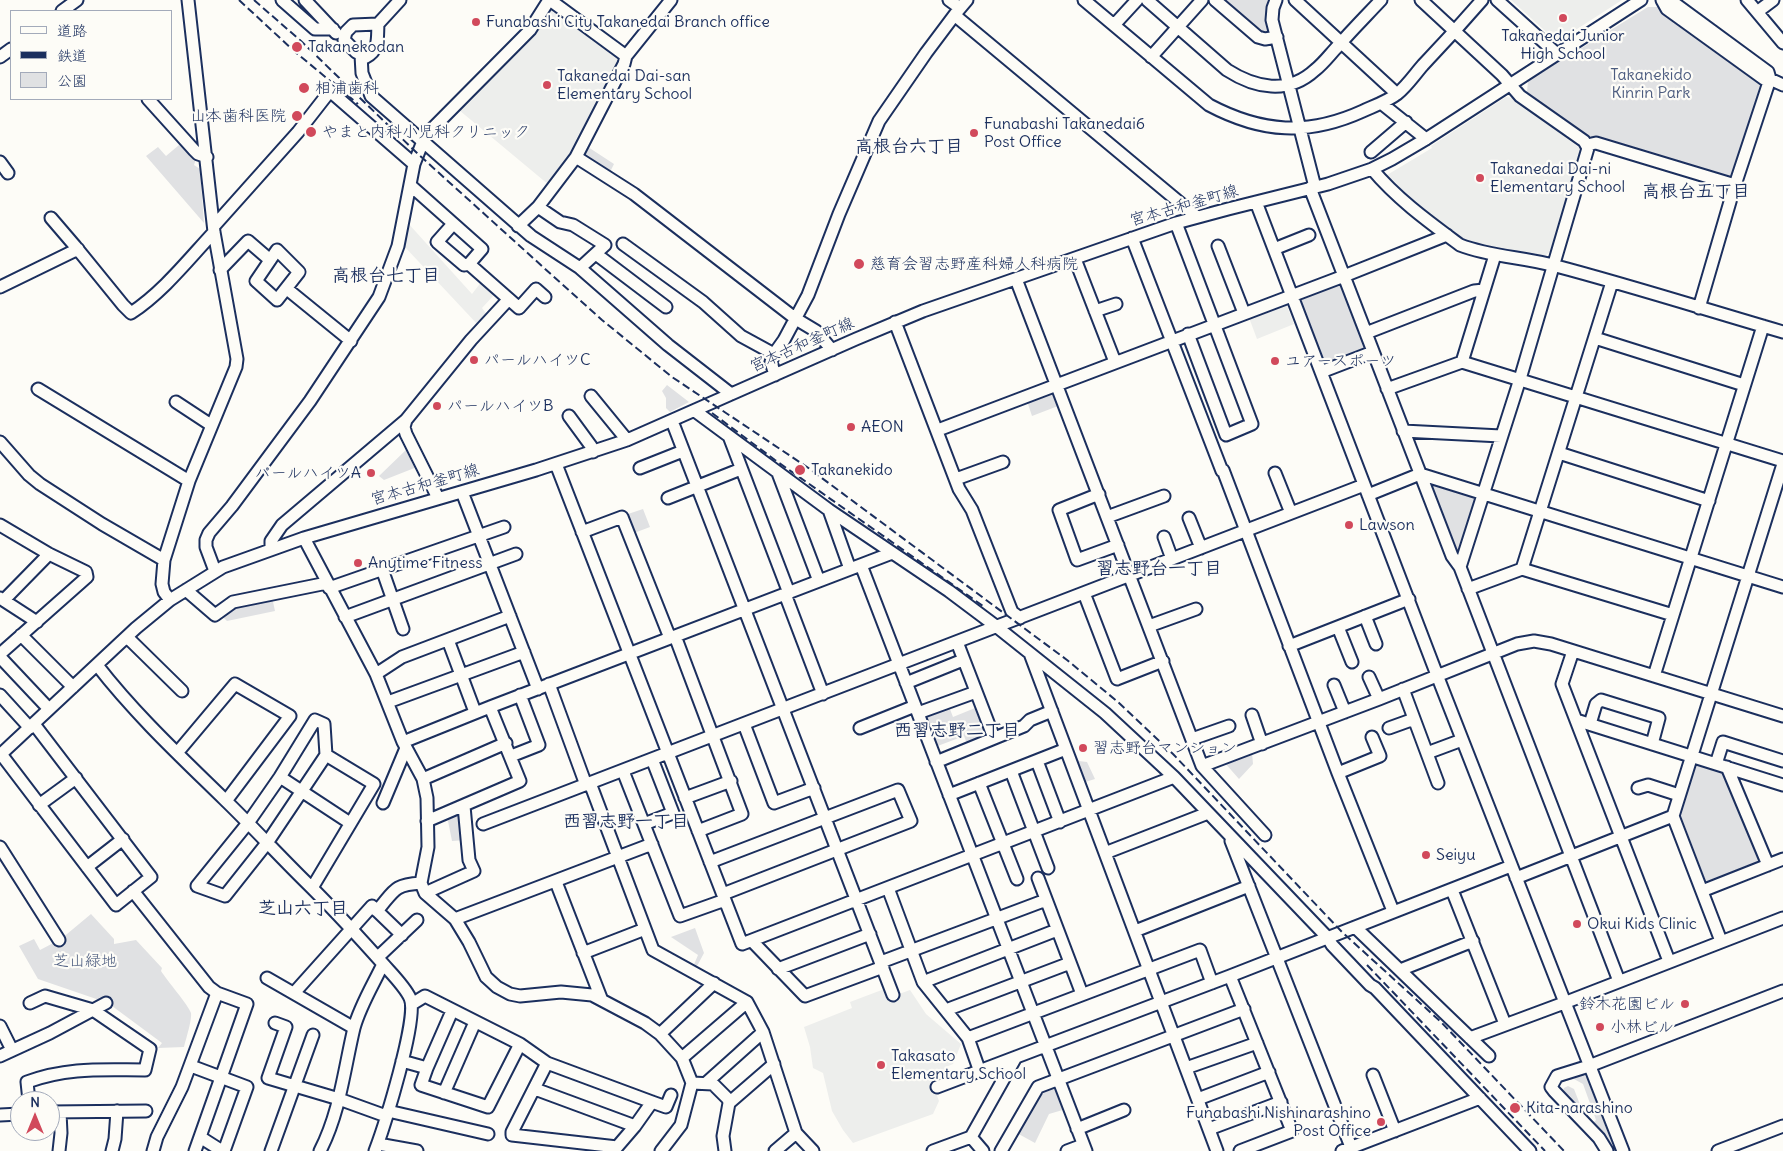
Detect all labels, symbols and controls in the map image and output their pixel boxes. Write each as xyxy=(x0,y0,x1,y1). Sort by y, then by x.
legend xyxy=(10,10,172,100)
place label: Funabashi City Takanedai Branch office xyxy=(486,12,770,32)
marker: Takanedai Junior High School xyxy=(1557,12,1569,24)
marker: Funabashi City Takanedai Branch office xyxy=(470,16,482,28)
text: 道路 xyxy=(57,21,87,40)
place label: Takanedai Junior High School xyxy=(1501,26,1625,64)
place label: Takanekodan xyxy=(308,37,404,57)
marker: Takanekodan xyxy=(290,40,304,54)
text: 鉄道 xyxy=(57,46,87,65)
park label: Takanekido Kinrin Park xyxy=(1610,65,1692,103)
place label: Takanedai Dai-san Elementary School xyxy=(557,66,692,104)
text: 公園 xyxy=(57,71,87,90)
place label: 相浦歯科 xyxy=(315,78,379,98)
marker: Takanedai Dai-san Elementary School xyxy=(541,79,553,91)
marker: 相浦歯科 xyxy=(297,81,311,95)
place label: 山本歯科医院 xyxy=(190,106,286,126)
marker: 山本歯科医院 xyxy=(290,109,304,123)
place label: Funabashi Takanedai6 Post Office xyxy=(984,114,1145,152)
place label: やまと内科小児科クリニック xyxy=(322,122,530,142)
marker: やまと内科小児科クリニック xyxy=(304,125,318,139)
marker: Funabashi Takanedai6 Post Office xyxy=(968,127,980,139)
district label: 高根台六丁目 xyxy=(855,136,963,158)
place label: Takanedai Dai-ni Elementary School xyxy=(1490,159,1625,197)
marker: Takanedai Dai-ni Elementary School xyxy=(1474,172,1486,184)
street label: 宮本古和釜町線 xyxy=(1128,181,1240,231)
district label: 高根台五丁目 xyxy=(1642,181,1750,203)
place label: 慈育会習志野産科婦人科病院 xyxy=(870,254,1078,274)
marker: 慈育会習志野産科婦人科病院 xyxy=(852,257,866,271)
district label: 高根台七丁目 xyxy=(332,265,440,287)
street label: 宮本古和釜町線 xyxy=(747,313,857,377)
place label: パールハイツC xyxy=(484,350,591,370)
place label: ユアースポーツ xyxy=(1285,351,1396,371)
marker: パールハイツC xyxy=(468,354,480,366)
marker: ユアースポーツ xyxy=(1269,355,1281,367)
place label: パールハイツB xyxy=(447,396,553,416)
marker: パールハイツB xyxy=(431,400,443,412)
place label: AEON xyxy=(861,417,904,437)
marker: AEON xyxy=(845,421,857,433)
street label: 宮本古和釜町線 xyxy=(369,460,481,510)
place label: Takanekido xyxy=(811,460,893,480)
place label: パールハイツA xyxy=(255,463,361,483)
marker: Takanekido xyxy=(793,463,807,477)
marker: パールハイツA xyxy=(365,467,377,479)
place label: Lawson xyxy=(1359,515,1415,535)
marker: Lawson xyxy=(1343,519,1355,531)
place label: Anytime Fitness xyxy=(368,553,482,573)
marker: Anytime Fitness xyxy=(352,557,364,569)
district label: 習志野台一丁目 xyxy=(1096,558,1222,580)
district label: 西習志野二丁目 xyxy=(894,720,1020,742)
place label: 習志野台マンション xyxy=(1093,738,1237,758)
marker: 習志野台マンション xyxy=(1077,742,1089,754)
district label: 西習志野一丁目 xyxy=(563,811,689,833)
place label: Seiyu xyxy=(1436,845,1476,865)
marker: Seiyu xyxy=(1420,849,1432,861)
district label: 芝山六丁目 xyxy=(258,898,348,920)
place label: Okui Kids Clinic xyxy=(1587,914,1697,934)
marker: Okui Kids Clinic xyxy=(1571,918,1583,930)
park label: 芝山緑地 xyxy=(53,951,117,971)
place label: 鈴木花園ビル xyxy=(1579,994,1675,1014)
marker: 鈴木花園ビル xyxy=(1679,998,1691,1010)
place label: 小林ビル xyxy=(1610,1017,1674,1037)
marker: 小林ビル xyxy=(1594,1021,1606,1033)
place label: Takasato Elementary School xyxy=(891,1046,1026,1084)
marker: Takasato Elementary School xyxy=(875,1059,887,1071)
north arrow xyxy=(10,1091,60,1141)
text: N xyxy=(30,1093,40,1111)
place label: Kita-narashino xyxy=(1526,1098,1633,1118)
marker: Kita-narashino xyxy=(1508,1101,1522,1115)
place label: Funabashi Nishinarashino Post Office xyxy=(1186,1103,1371,1141)
marker: Funabashi Nishinarashino Post Office xyxy=(1375,1116,1387,1128)

